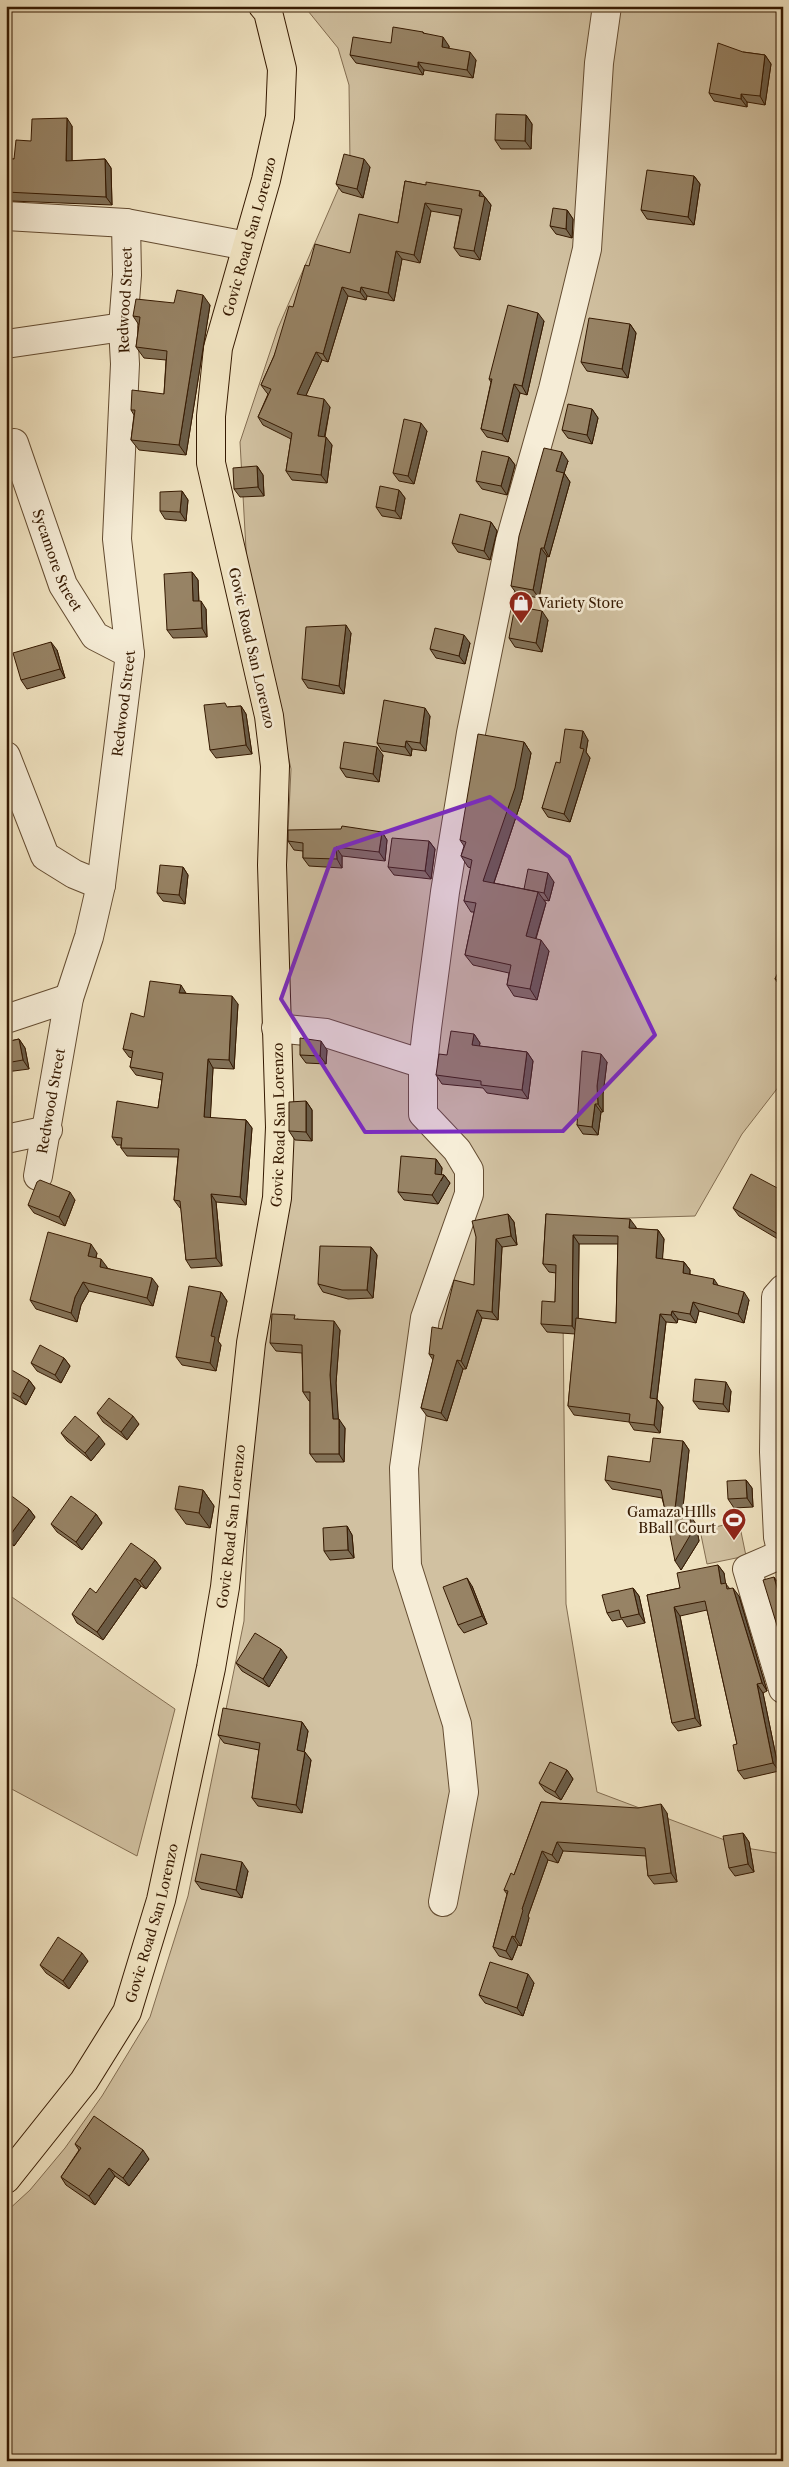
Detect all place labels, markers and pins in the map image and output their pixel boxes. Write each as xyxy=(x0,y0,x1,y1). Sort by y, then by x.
shop icon: Variety Store xyxy=(508,590,534,624)
place label: Variety Store xyxy=(537,594,624,612)
place label: Gamaza HIlls BBall Court xyxy=(627,1503,716,1537)
sports icon: Gamaza HIlls BBall Court xyxy=(721,1507,747,1541)

